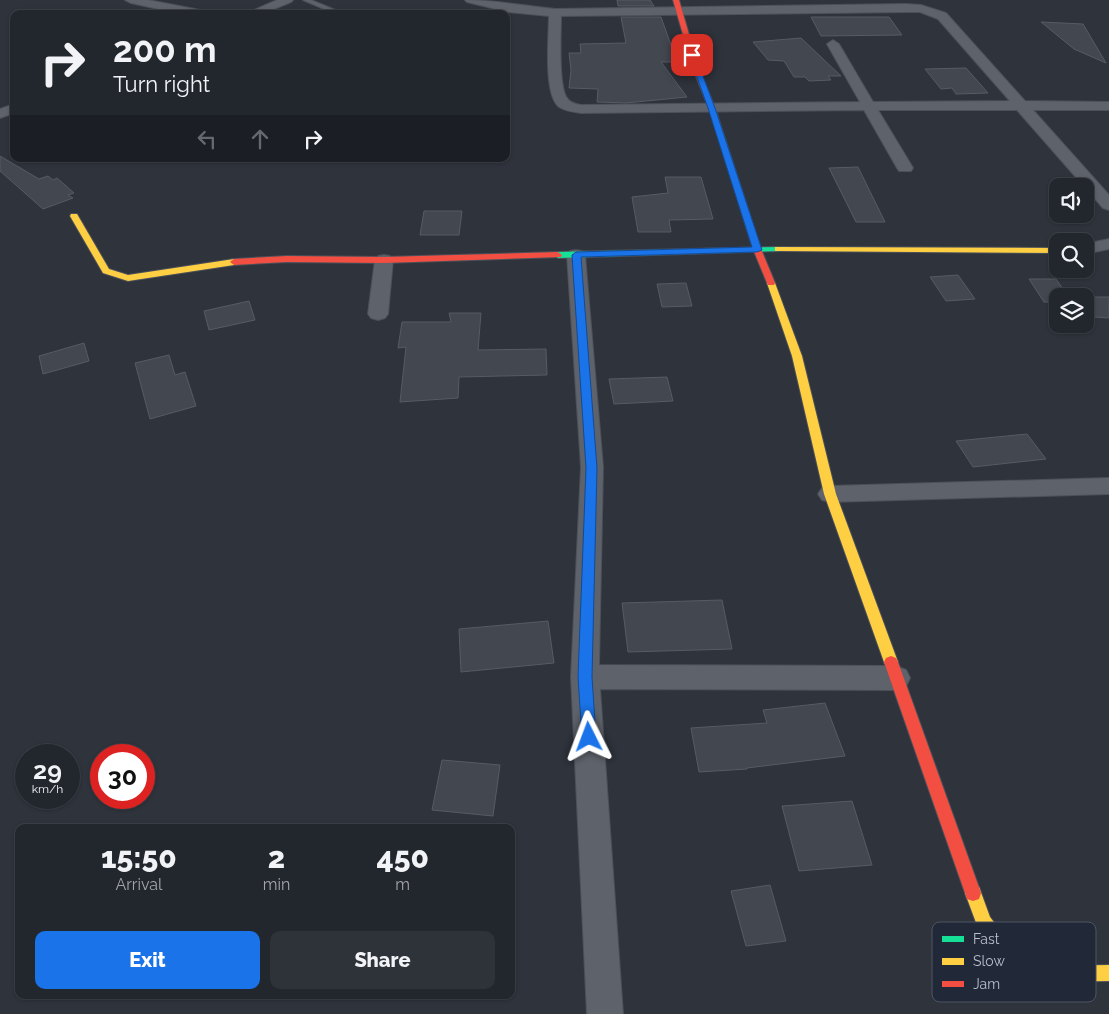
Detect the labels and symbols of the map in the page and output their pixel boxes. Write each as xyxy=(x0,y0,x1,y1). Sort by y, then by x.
pin xyxy=(671,34,713,76)
position arrow xyxy=(562,710,614,762)
speed limit sign: 30 xyxy=(90,744,155,809)
legend xyxy=(932,922,1096,1002)
text: Fast xyxy=(973,931,1000,947)
text: Slow xyxy=(973,953,1005,969)
text: Jam xyxy=(973,976,1000,992)

